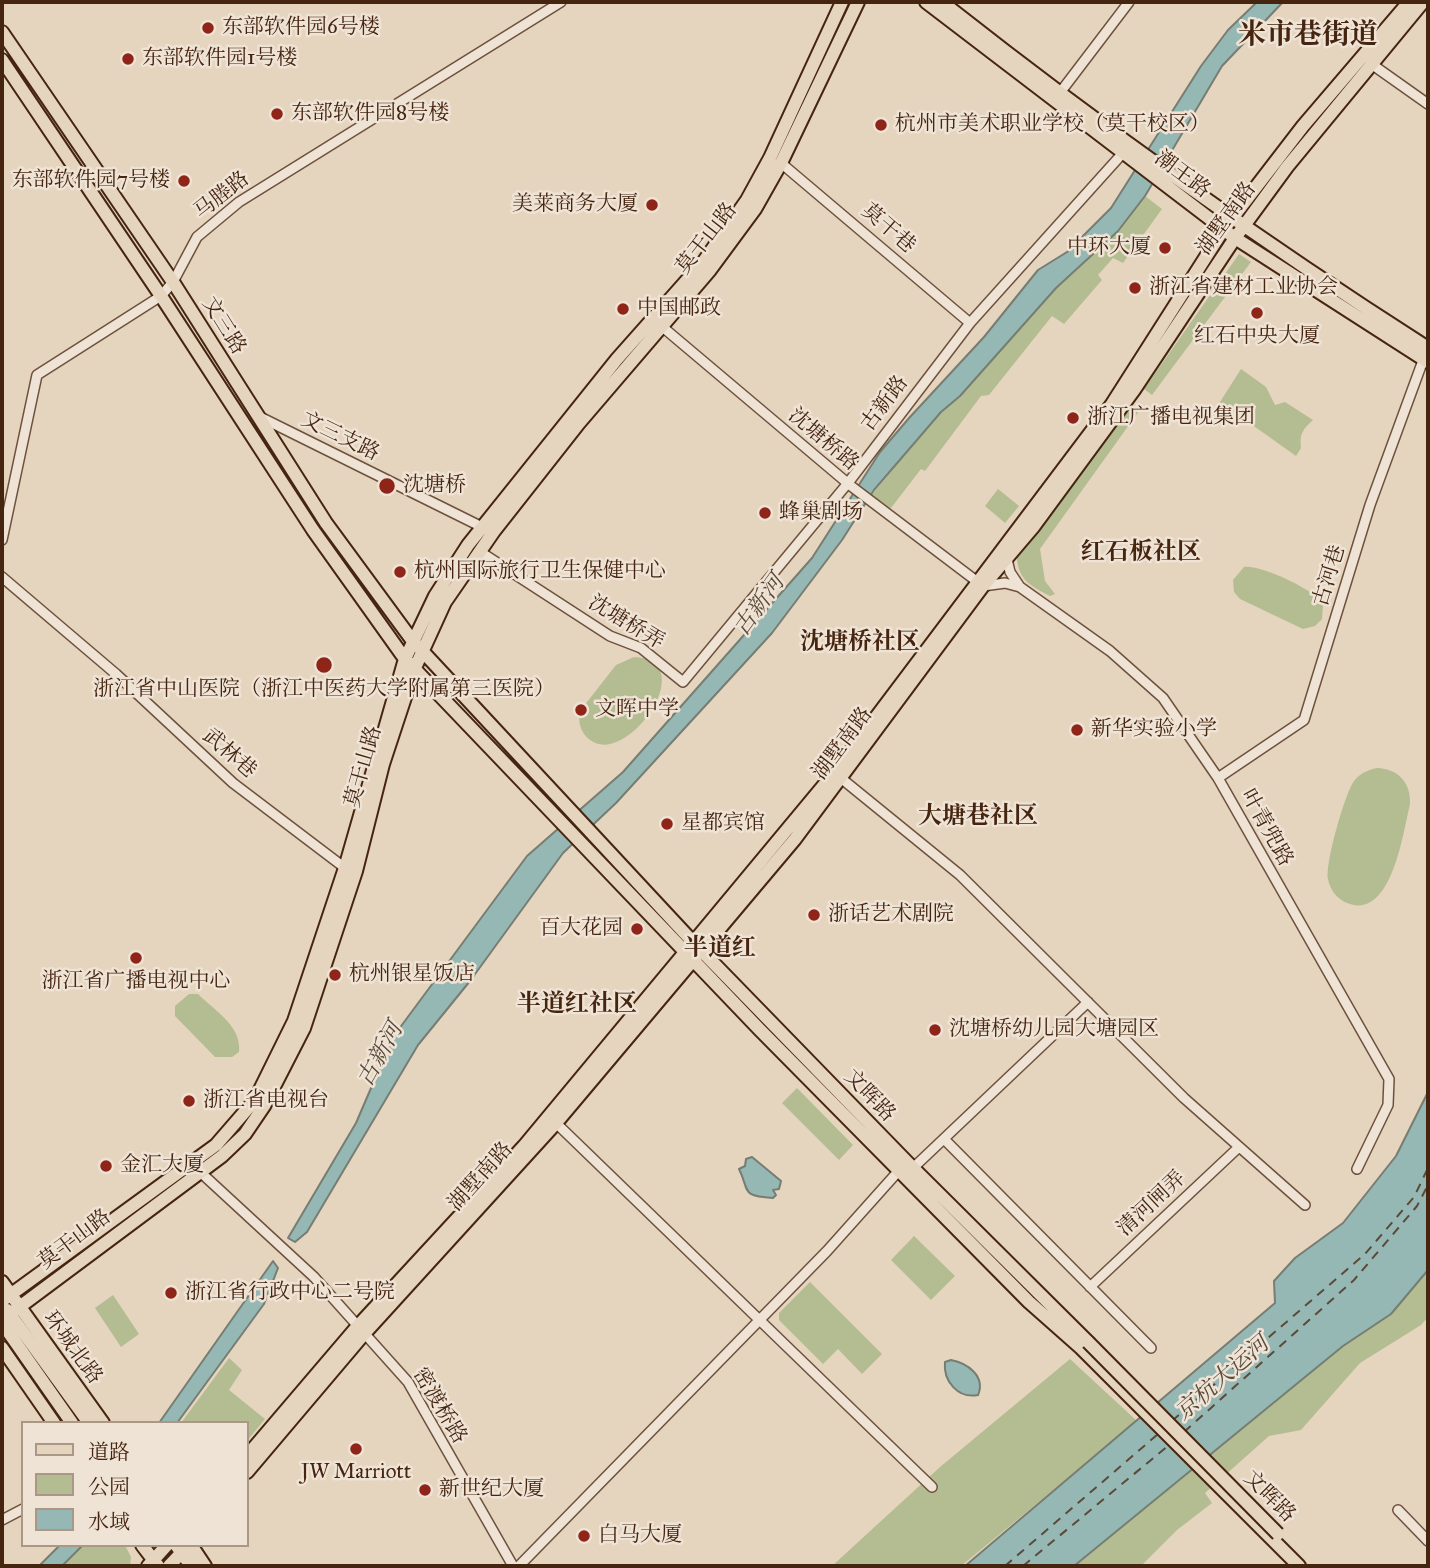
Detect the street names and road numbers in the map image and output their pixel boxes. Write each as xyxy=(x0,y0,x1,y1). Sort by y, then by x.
street label: 潮王路 xyxy=(1149,146,1215,204)
street label: 马塍路 xyxy=(189,167,255,225)
street label: 湖墅南路 xyxy=(1192,178,1262,260)
street label: 莫干山路 xyxy=(671,198,743,280)
street label: 莫干巷 xyxy=(856,199,920,259)
street label: 文三路 xyxy=(196,293,250,359)
street label: 古新路 xyxy=(856,371,914,437)
street label: 沈塘桥路 xyxy=(783,403,863,477)
street label: 文三支路 xyxy=(297,407,383,467)
street label: 古河巷 xyxy=(1309,542,1351,610)
street label: 沈塘桥弄 xyxy=(584,591,668,655)
street label: 湖墅南路 xyxy=(808,703,878,785)
street label: 莫干山路 xyxy=(340,723,388,811)
street label: 武林巷 xyxy=(197,724,261,784)
street label: 叶青兜路 xyxy=(1235,785,1297,871)
street label: 文晖路 xyxy=(838,1065,900,1127)
street label: 湖墅南路 xyxy=(444,1137,518,1217)
street label: 清河闸弄 xyxy=(1113,1166,1191,1242)
street label: 莫干山路 xyxy=(34,1205,116,1275)
street label: 环城北路 xyxy=(37,1307,107,1389)
street label: 密渡桥路 xyxy=(407,1364,471,1448)
street label: 文晖路 xyxy=(1238,1466,1300,1528)

